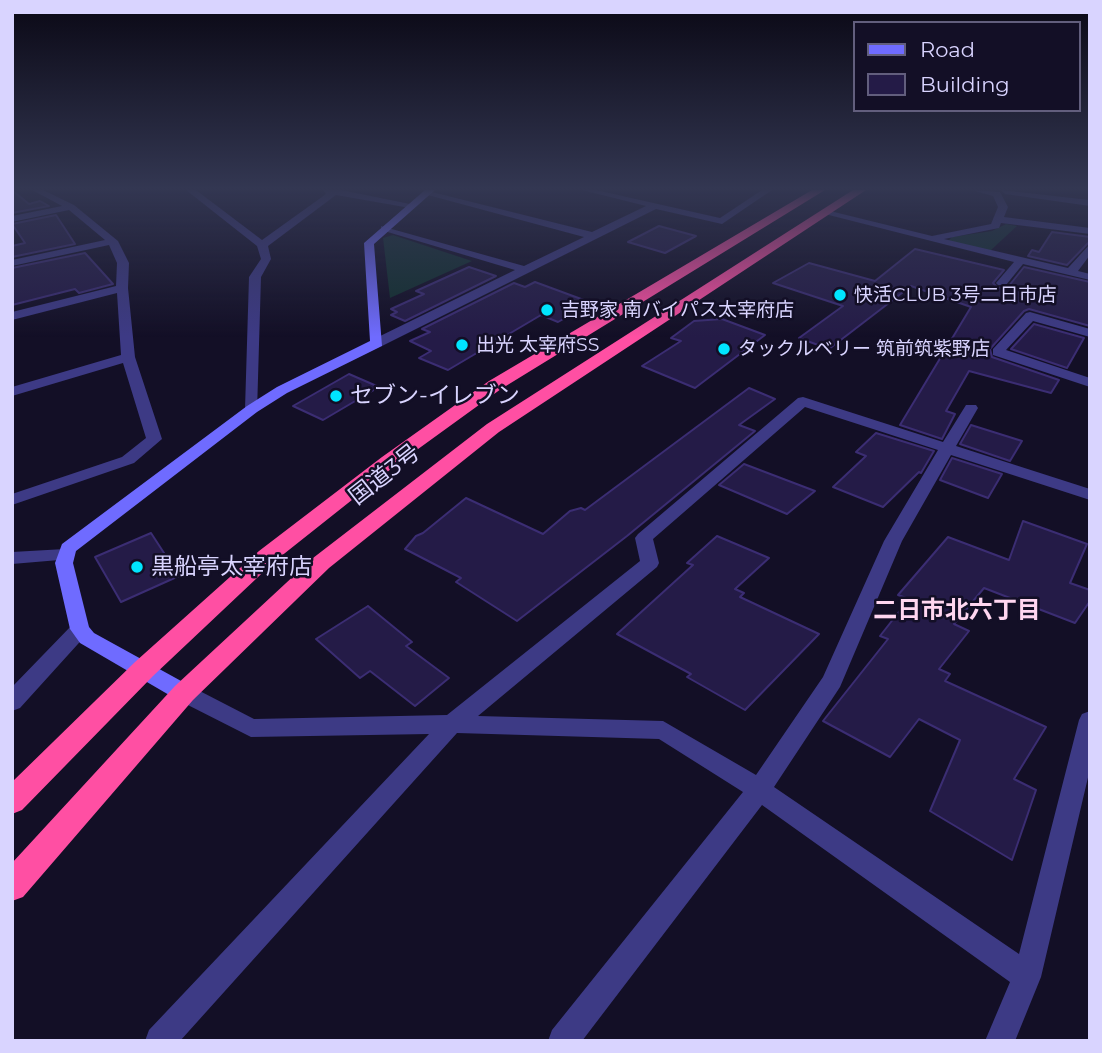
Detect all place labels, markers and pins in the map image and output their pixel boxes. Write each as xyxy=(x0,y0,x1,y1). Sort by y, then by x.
place label: 快活CLUB 3号二日市店 xyxy=(854,284,1056,306)
marker: 快活CLUB 3号二日市店 xyxy=(832,287,848,303)
place label: 吉野家 南バイパス太宰府店 xyxy=(561,299,794,321)
marker: 吉野家 南バイパス太宰府店 xyxy=(539,302,555,318)
place label: 出光 太宰府SS xyxy=(476,334,599,356)
marker: 出光 太宰府SS xyxy=(454,337,470,353)
place label: タックルベリー 筑前筑紫野店 xyxy=(738,338,990,360)
marker: タックルベリー 筑前筑紫野店 xyxy=(716,341,732,357)
place label: セブン-イレブン xyxy=(350,382,520,410)
marker: セブン-イレブン xyxy=(328,388,344,404)
place label: 黒船亭太宰府店 xyxy=(151,553,312,581)
marker: 黒船亭太宰府店 xyxy=(129,559,145,575)

